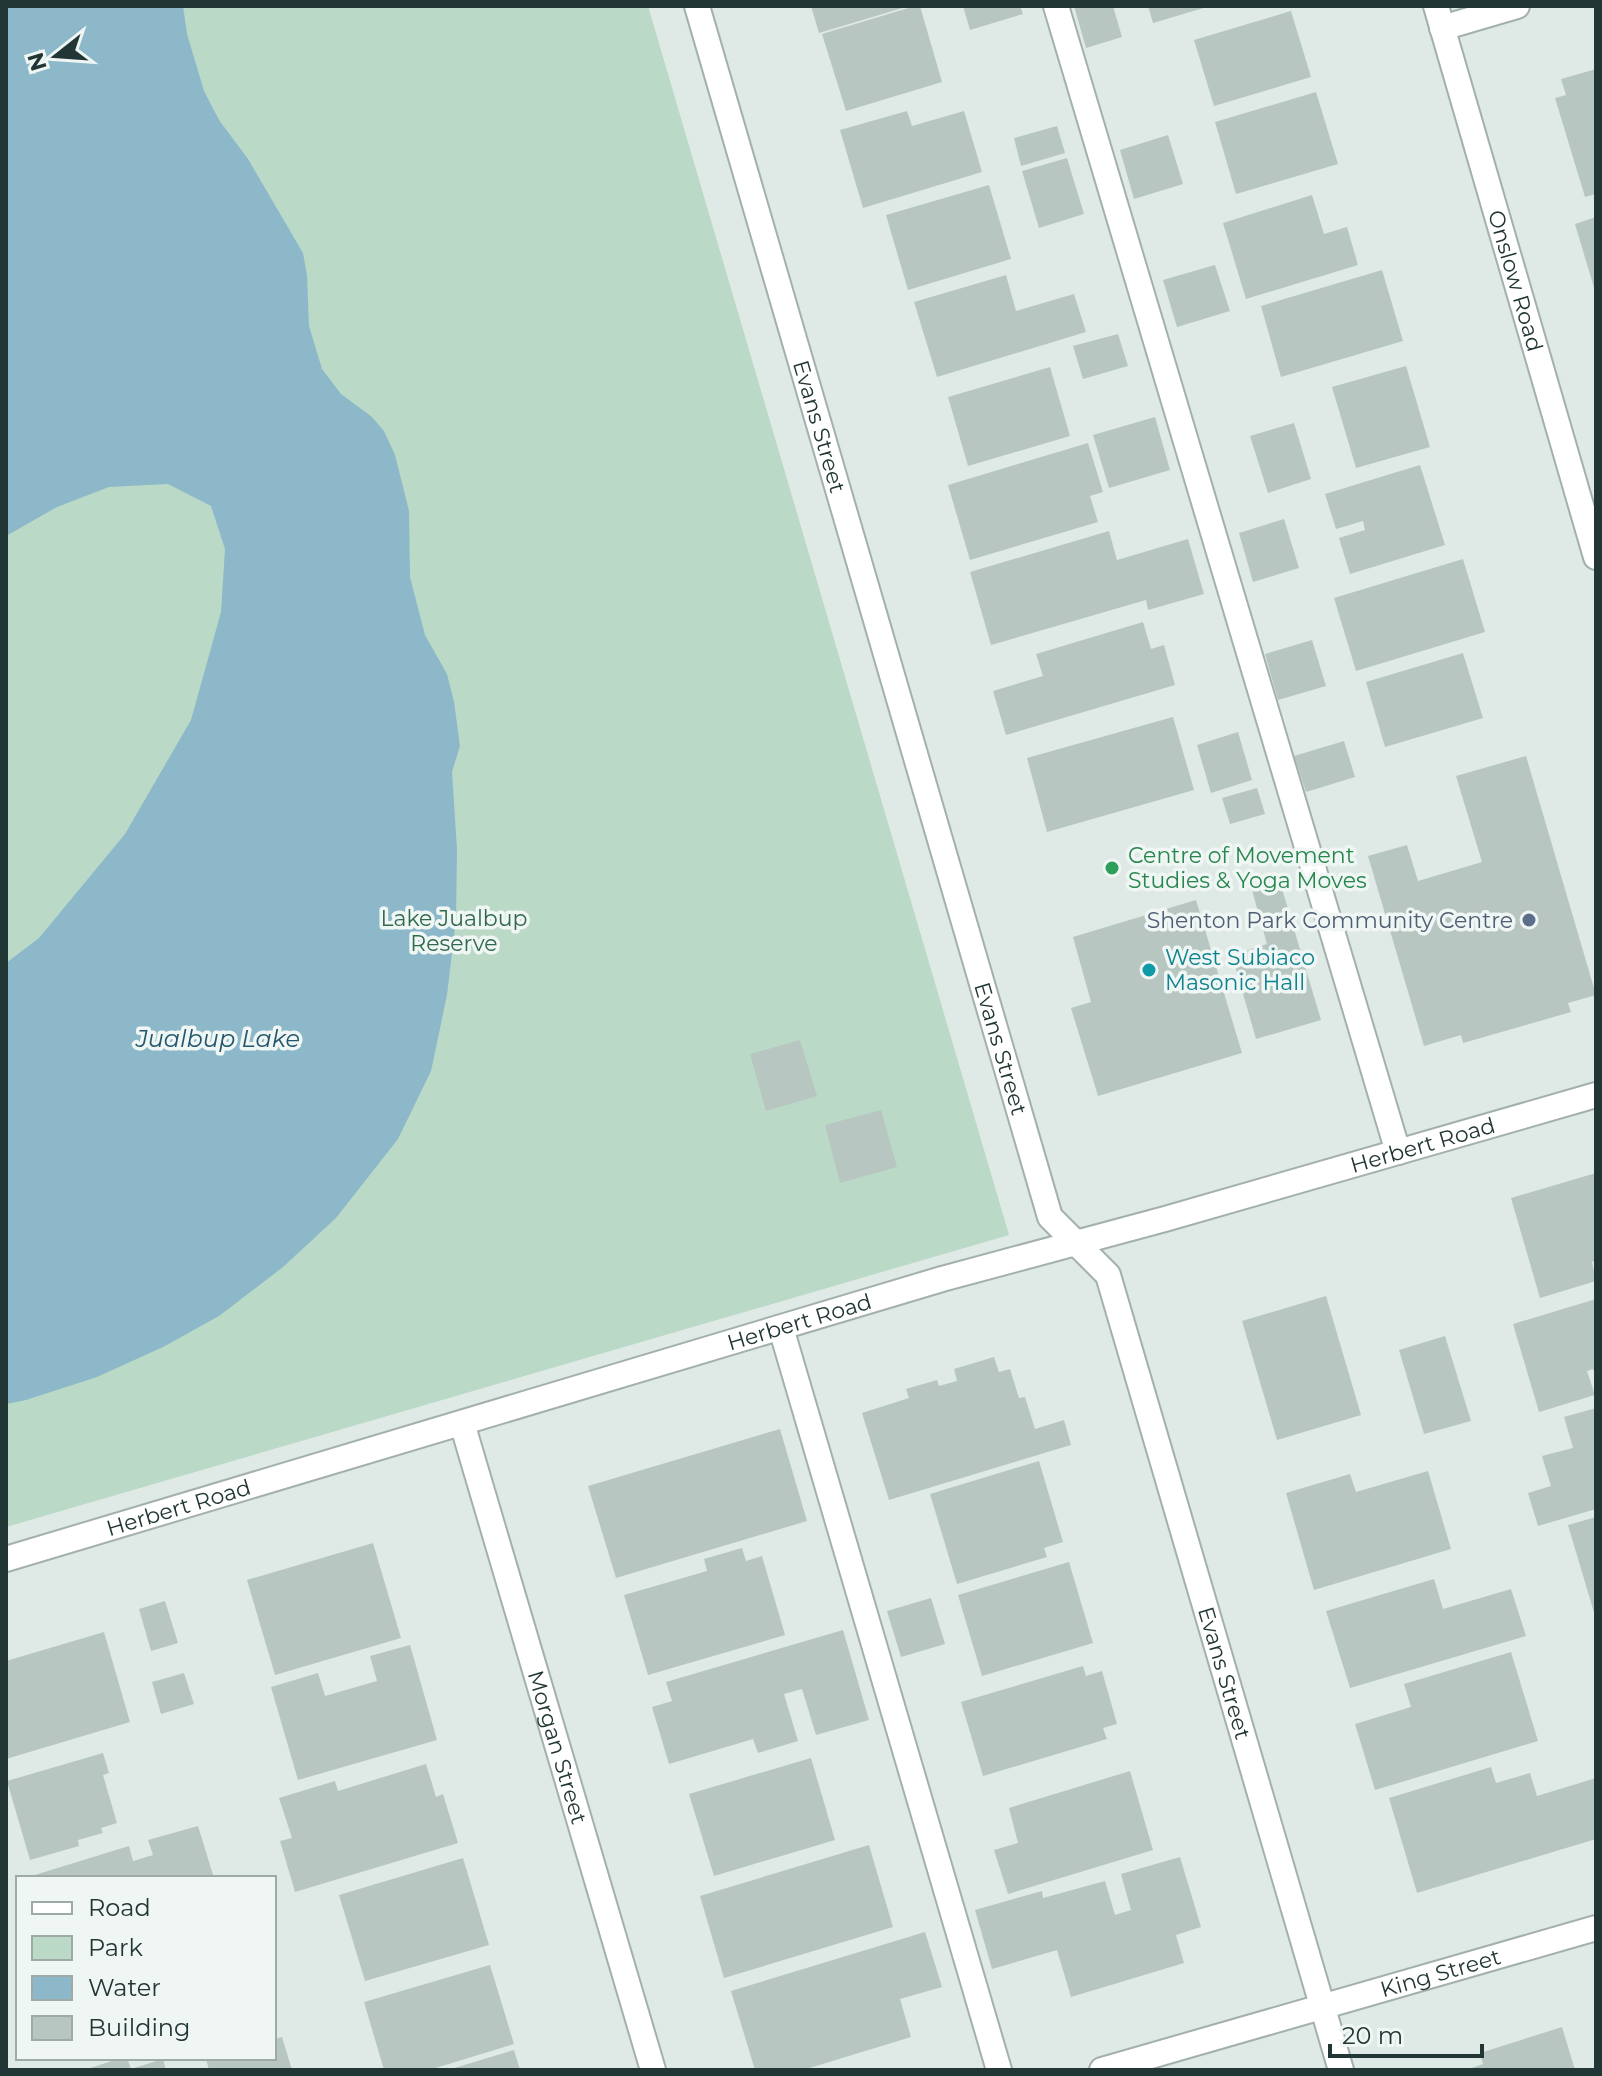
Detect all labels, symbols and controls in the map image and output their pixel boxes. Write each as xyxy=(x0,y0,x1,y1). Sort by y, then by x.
north arrow xyxy=(16,16,96,96)
text: N xyxy=(22,49,53,74)
street label: Onslow Road xyxy=(1482,207,1549,355)
street label: Evans Street xyxy=(787,357,851,496)
place label: Centre of Movement Studies & Yoga Moves xyxy=(1128,842,1367,894)
marker: Centre of Movement Studies & Yoga Moves xyxy=(1103,859,1121,877)
park label: Lake Jualbup Reserve xyxy=(380,905,528,957)
place label: Shenton Park Community Centre xyxy=(1147,907,1513,934)
marker: Shenton Park Community Centre xyxy=(1520,911,1538,929)
place label: West Subiaco Masonic Hall xyxy=(1165,944,1315,996)
marker: West Subiaco Masonic Hall xyxy=(1140,961,1158,979)
street label: Evans Street xyxy=(968,979,1033,1118)
water label: Jualbup Lake xyxy=(135,1024,300,1053)
street label: Herbert Road xyxy=(1347,1112,1498,1179)
street label: Herbert Road xyxy=(724,1288,875,1357)
street label: Herbert Road xyxy=(103,1474,254,1542)
street label: Evans Street xyxy=(1192,1603,1256,1743)
street label: Morgan Street xyxy=(522,1667,593,1827)
legend xyxy=(16,1876,276,2060)
text: Road xyxy=(88,1893,151,1922)
text: Park xyxy=(88,1933,143,1962)
street label: King Street xyxy=(1377,1943,1504,2003)
text: Water xyxy=(88,1973,161,2002)
scale bar xyxy=(1330,2008,1482,2058)
text: Building xyxy=(88,2013,191,2042)
text: 20 m xyxy=(1342,2021,1403,2050)

